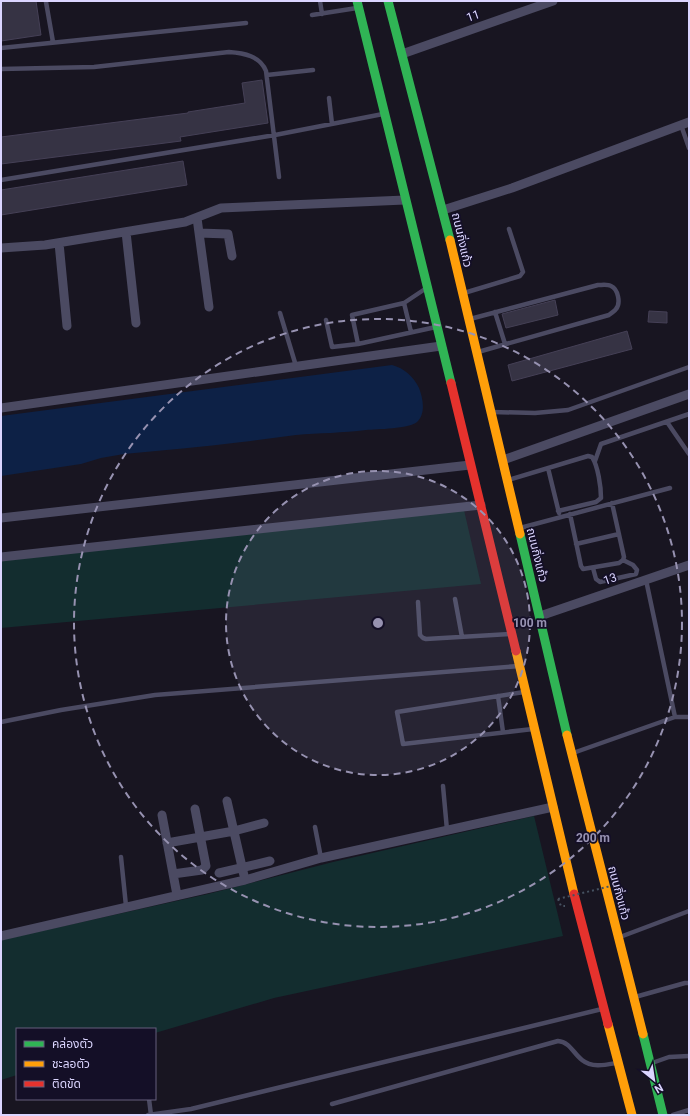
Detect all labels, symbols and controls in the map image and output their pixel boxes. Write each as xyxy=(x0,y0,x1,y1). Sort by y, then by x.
street label: 11 xyxy=(464,7,482,25)
street label: ถนนกิ่งแก้ว xyxy=(449,211,476,269)
street label: ถนนกิ่งแก้ว xyxy=(523,526,552,584)
street label: 13 xyxy=(601,570,619,588)
centre of rings xyxy=(371,616,385,630)
text: 100 m xyxy=(513,616,547,630)
text: 200 m xyxy=(576,831,610,845)
street label: ถนนกิ่งแก้ว xyxy=(605,864,634,922)
legend xyxy=(16,1028,156,1100)
text: คล่องตัว xyxy=(52,1037,93,1051)
text: ชะลอตัว xyxy=(52,1057,90,1071)
north arrow xyxy=(634,1060,674,1100)
text: ติดขัด xyxy=(52,1077,81,1091)
text: N xyxy=(652,1081,665,1096)

